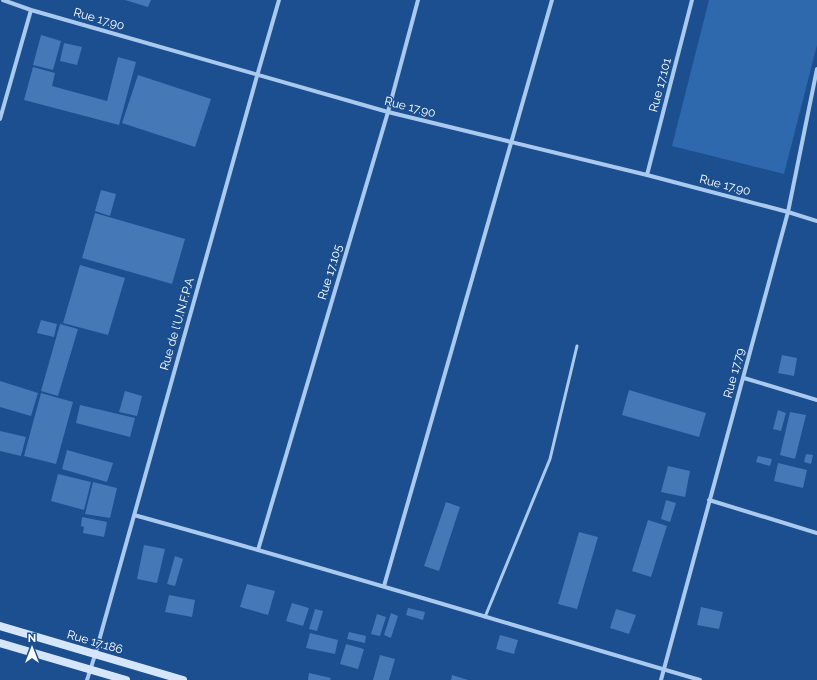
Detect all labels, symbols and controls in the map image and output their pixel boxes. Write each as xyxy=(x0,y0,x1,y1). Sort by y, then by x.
street label: Rue 17.90 xyxy=(72,5,126,33)
street label: Rue 17.101 xyxy=(646,56,674,114)
street label: Rue 17.90 xyxy=(383,94,437,120)
street label: Rue 17.90 xyxy=(698,172,752,198)
street label: Rue 17.105 xyxy=(315,242,345,301)
street label: Rue de l'U.N.F.P.A xyxy=(157,276,197,372)
street label: Rue 17.79 xyxy=(721,347,747,399)
street label: Rue 17.186 xyxy=(65,627,125,657)
north arrow xyxy=(12,628,52,668)
text: N xyxy=(28,632,36,645)

